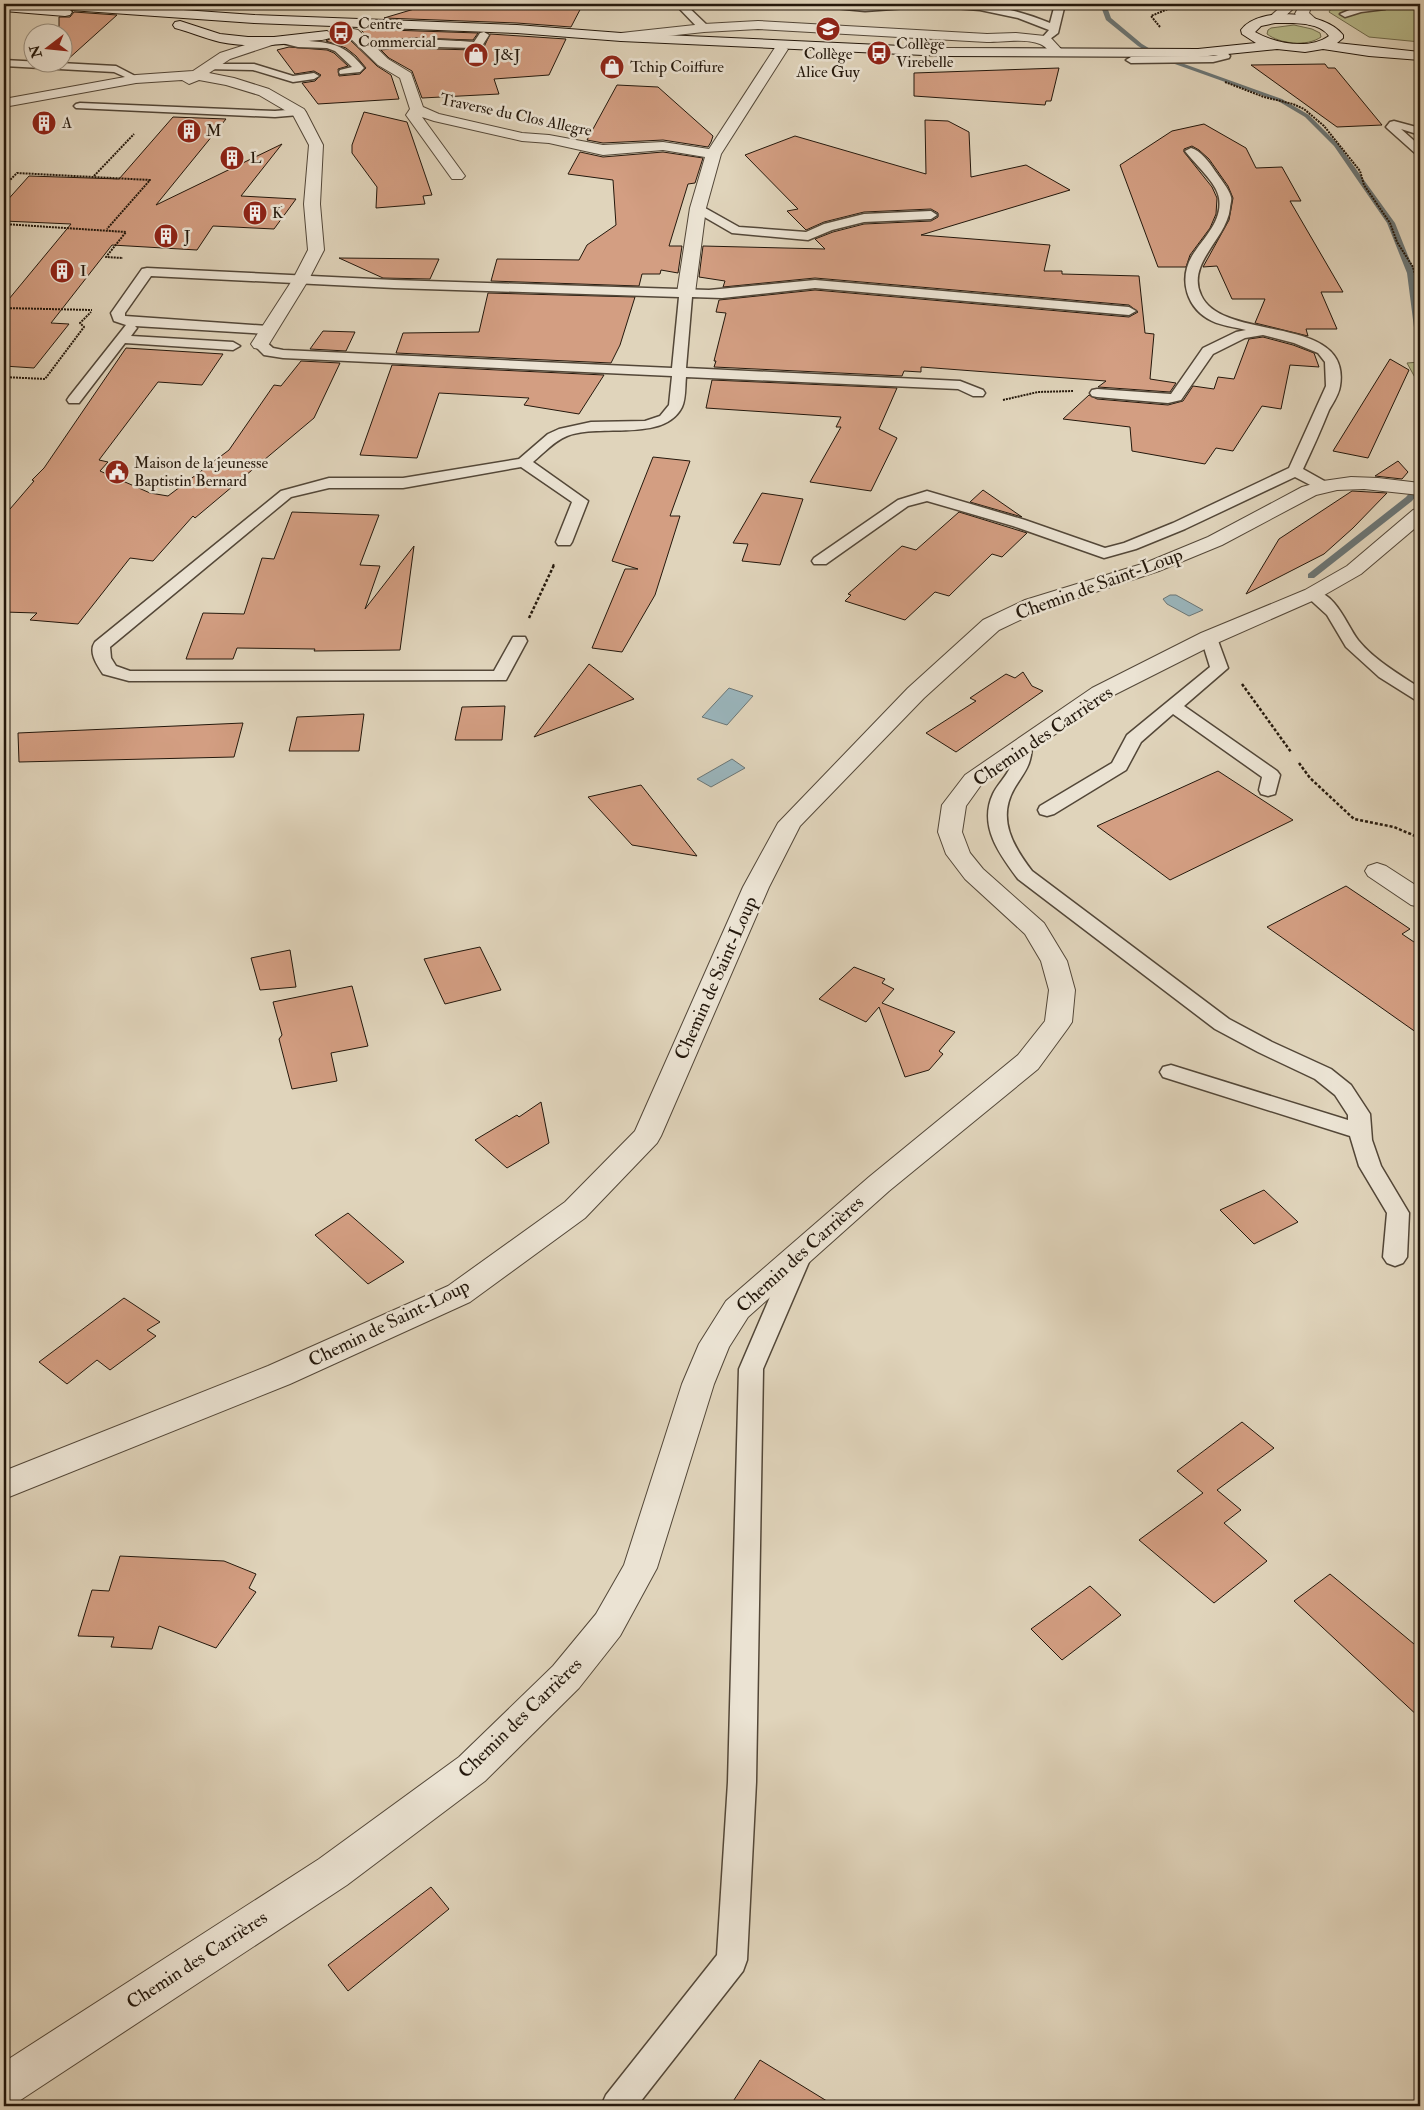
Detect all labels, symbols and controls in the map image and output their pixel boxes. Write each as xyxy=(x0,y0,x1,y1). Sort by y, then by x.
place label: Centre Commercial xyxy=(358,14,436,52)
school or university icon: Collège Alice Guy xyxy=(815,16,841,42)
bus stop icon: Centre Commercial xyxy=(328,20,354,46)
north arrow xyxy=(22,22,72,72)
place label: Collège Virebelle xyxy=(896,34,954,72)
bus stop icon: Collège Virebelle xyxy=(866,40,892,66)
shop icon: J&J xyxy=(463,42,489,68)
text: N xyxy=(26,43,46,61)
place label: Collège Alice Guy xyxy=(795,44,861,82)
place label: J&J xyxy=(493,45,521,66)
shop icon: Tchip Coiffure xyxy=(599,54,625,80)
place label: Tchip Coiffure xyxy=(630,57,724,78)
street label: Traverse du Clos Allegre xyxy=(438,89,594,141)
building icon: A xyxy=(31,110,57,136)
place label: A xyxy=(61,113,72,133)
building icon: M xyxy=(176,118,202,144)
place label: M xyxy=(206,121,221,141)
building icon: L xyxy=(219,145,245,171)
place label: L xyxy=(250,148,262,168)
building icon: K xyxy=(242,200,268,226)
place label: K xyxy=(272,203,284,223)
building icon: J xyxy=(153,223,179,249)
place label: J xyxy=(183,226,191,247)
building icon: I xyxy=(49,258,75,284)
place label: I xyxy=(80,261,86,281)
place label: Maison de la jeunesse Baptistin Bernard xyxy=(134,453,269,492)
public building icon: Maison de la jeunesse Baptistin Bernard xyxy=(104,459,130,485)
street label: Chemin de Saint-Loup xyxy=(1012,543,1186,626)
street label: Chemin des Carrières xyxy=(969,680,1117,792)
street label: Chemin de Saint-Loup xyxy=(669,893,764,1064)
street label: Chemin des Carrières xyxy=(731,1190,869,1318)
street label: Chemin de Saint-Loup xyxy=(304,1274,474,1373)
street label: Chemin des Carrières xyxy=(453,1653,587,1783)
street label: Chemin des Carrières xyxy=(122,1905,272,2015)

